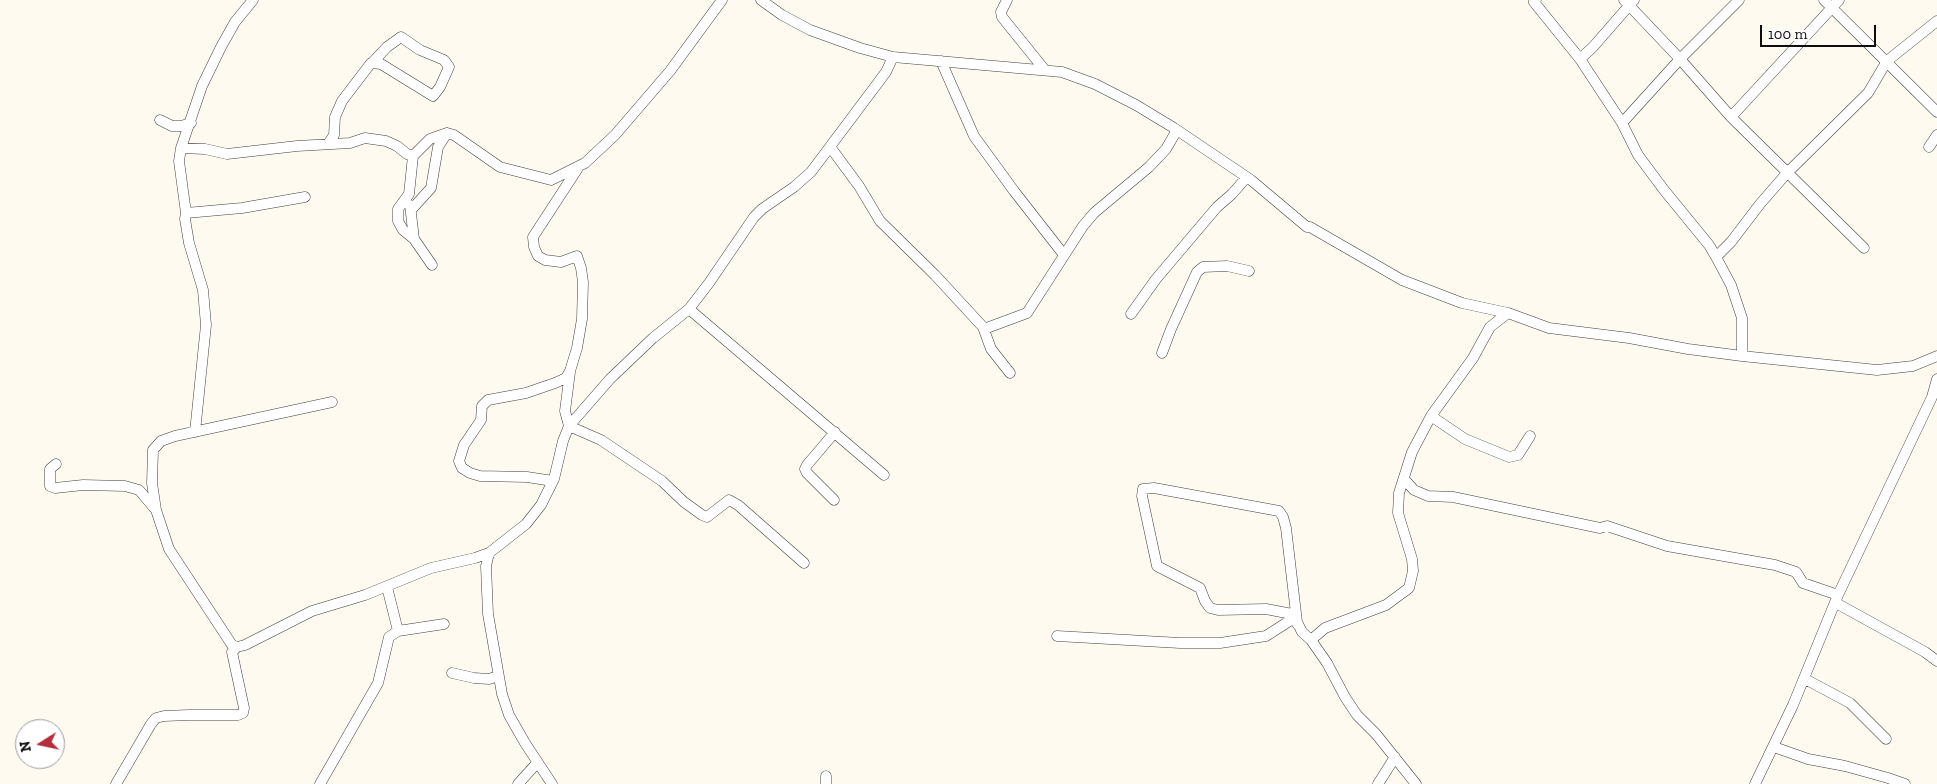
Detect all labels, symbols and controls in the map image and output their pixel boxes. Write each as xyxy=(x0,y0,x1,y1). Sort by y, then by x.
scale bar xyxy=(1762,15,1878,47)
text: 100 m xyxy=(1768,25,1807,43)
north arrow xyxy=(15,719,65,769)
text: N xyxy=(16,740,35,753)

